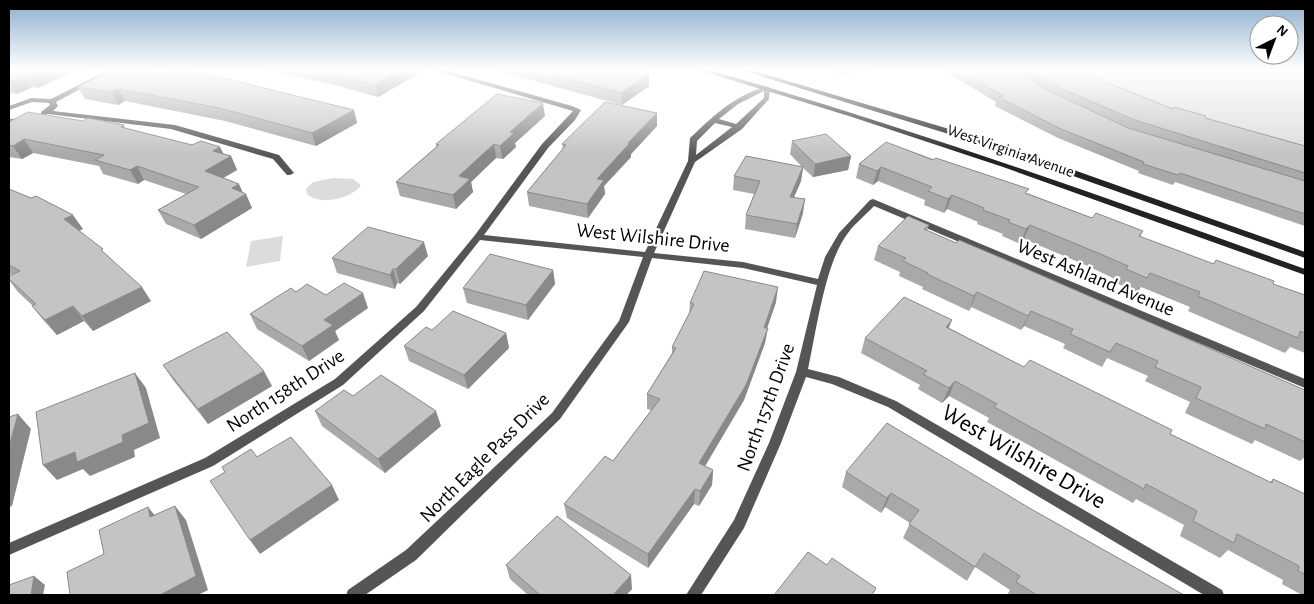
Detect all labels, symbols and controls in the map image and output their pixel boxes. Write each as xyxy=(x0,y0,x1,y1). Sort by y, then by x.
north arrow xyxy=(1249,15,1299,65)
text: N xyxy=(1274,23,1290,40)
street label: West Virginia Avenue xyxy=(945,122,1076,180)
street label: West Wilshire Drive xyxy=(575,220,731,256)
street label: West Ashland Avenue xyxy=(1014,236,1177,320)
street label: North 157th Drive xyxy=(734,341,798,474)
street label: North 158th Drive xyxy=(223,345,348,436)
street label: North Eagle Pass Drive xyxy=(416,389,553,526)
street label: West Wilshire Drive xyxy=(937,400,1110,513)

